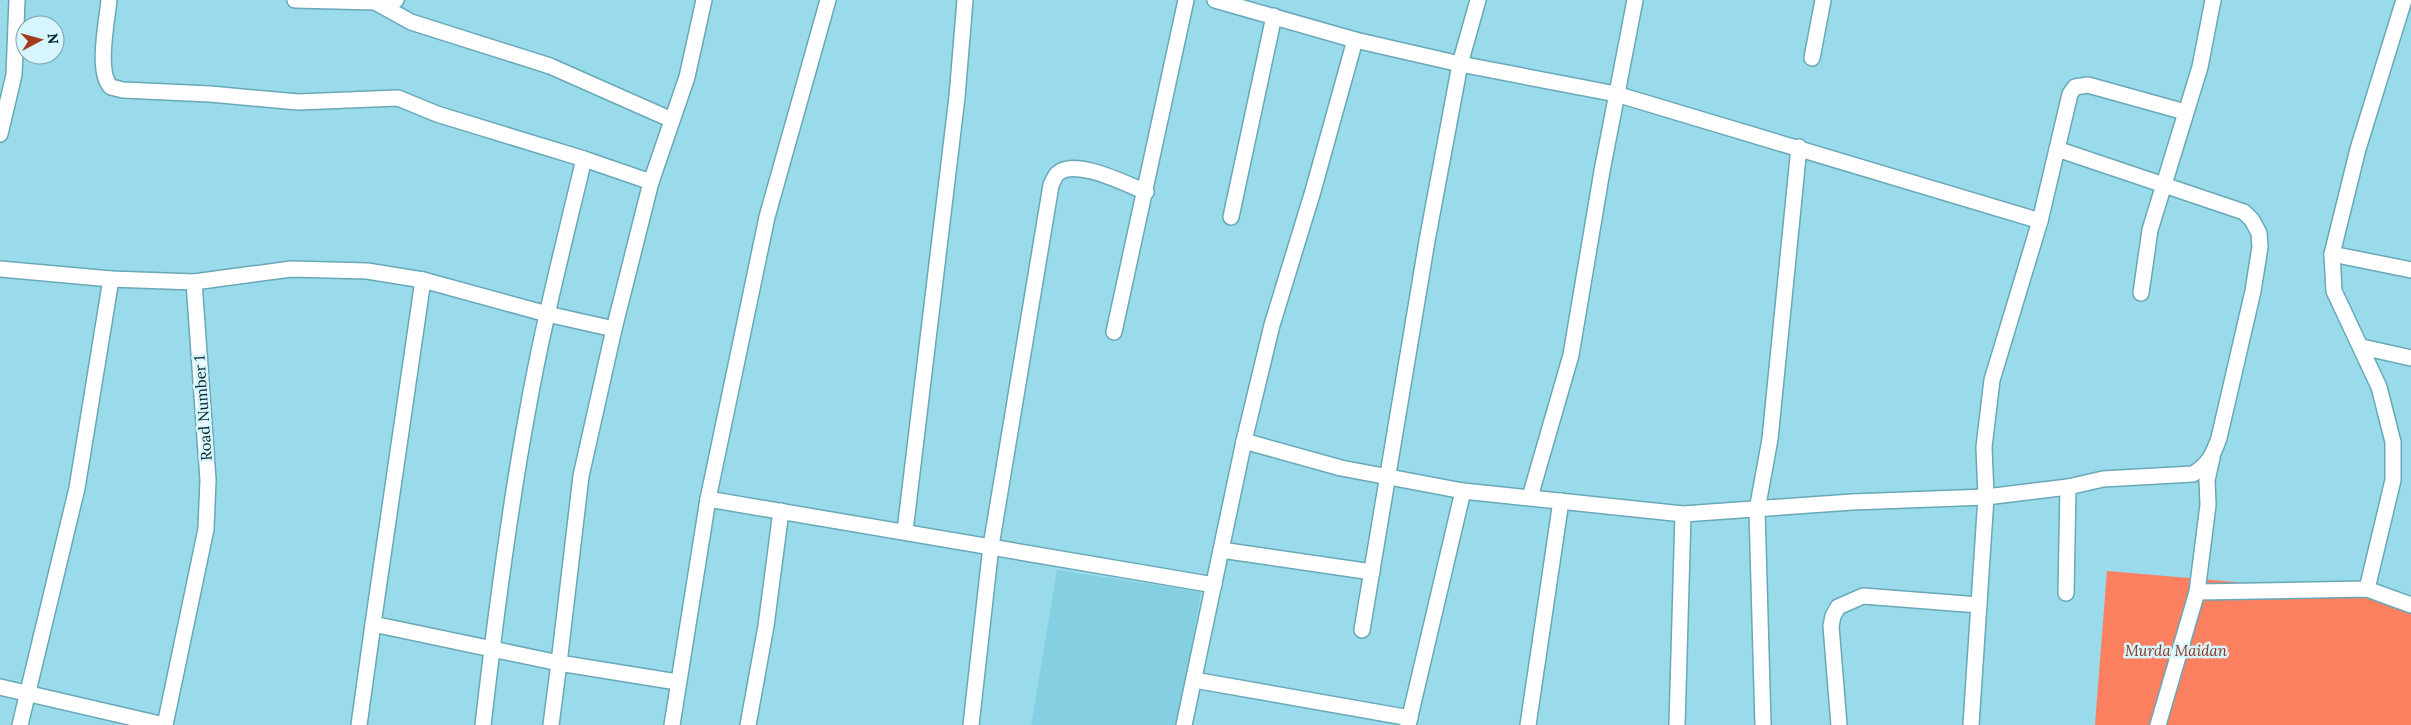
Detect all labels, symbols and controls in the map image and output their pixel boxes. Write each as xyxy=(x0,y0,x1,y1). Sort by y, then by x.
north arrow xyxy=(15,15,65,65)
text: N xyxy=(43,32,62,45)
street label: Road Number 1 xyxy=(189,355,216,461)
park label: Murda Maidan xyxy=(2125,641,2228,660)

